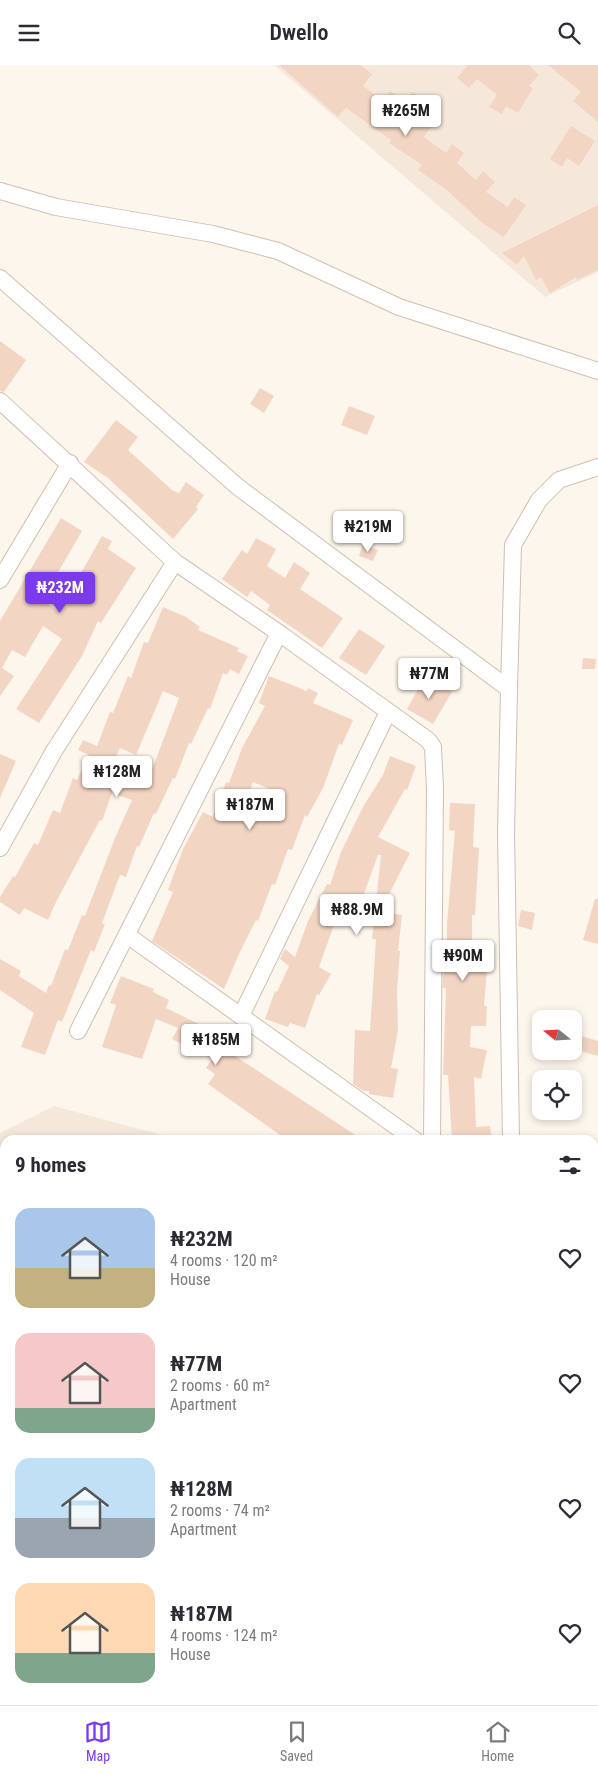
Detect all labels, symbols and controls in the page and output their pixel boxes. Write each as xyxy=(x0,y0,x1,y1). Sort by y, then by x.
icon: menu xyxy=(15,19,43,47)
icon: search xyxy=(555,19,583,47)
text: Dwello xyxy=(270,20,328,45)
pin: ₦265M xyxy=(371,95,441,137)
text: ₦265M xyxy=(382,101,430,120)
pin: ₦219M xyxy=(333,511,403,553)
text: ₦219M xyxy=(344,517,392,536)
pin: ₦232M xyxy=(25,571,95,614)
text: ₦232M xyxy=(36,578,84,597)
pin: ₦77M xyxy=(399,657,459,700)
text: ₦77M xyxy=(409,664,449,683)
pin: ₦128M xyxy=(82,755,152,798)
text: ₦128M xyxy=(93,762,141,781)
pin: ₦187M xyxy=(215,789,285,831)
text: ₦187M xyxy=(226,795,274,814)
pin: ₦88.9M xyxy=(316,893,398,936)
text: ₦88.9M xyxy=(331,900,383,919)
pin: ₦90M xyxy=(433,939,493,982)
text: ₦90M xyxy=(443,946,483,965)
north arrow xyxy=(532,1010,582,1060)
map controls xyxy=(532,1010,582,1120)
pin: ₦185M xyxy=(181,1023,251,1066)
text: ₦185M xyxy=(192,1030,240,1049)
button: locate xyxy=(532,1070,582,1120)
icon: filters xyxy=(556,1151,584,1179)
text: 9 homes xyxy=(15,1153,86,1177)
text: ₦232M xyxy=(170,1227,233,1251)
icon: home xyxy=(55,1228,115,1288)
icon: heart xyxy=(556,1244,584,1272)
text: 4 rooms · 120 m² xyxy=(170,1251,278,1270)
text: House xyxy=(170,1270,210,1289)
text: ₦77M xyxy=(170,1352,222,1376)
icon: home xyxy=(55,1353,115,1413)
icon: heart xyxy=(556,1369,584,1397)
text: 2 rooms · 60 m² xyxy=(170,1376,270,1395)
text: Apartment xyxy=(170,1395,237,1414)
text: ₦128M xyxy=(170,1477,233,1501)
icon: home xyxy=(55,1478,115,1538)
icon: heart xyxy=(556,1494,584,1522)
text: 2 rooms · 74 m² xyxy=(170,1501,270,1520)
text: Apartment xyxy=(170,1520,237,1539)
text: ₦187M xyxy=(170,1602,233,1626)
icon: home xyxy=(55,1603,115,1663)
icon: heart xyxy=(556,1619,584,1647)
text: 4 rooms · 124 m² xyxy=(170,1626,278,1645)
text: House xyxy=(170,1645,210,1664)
tab: Map xyxy=(84,1718,112,1764)
tab: Saved xyxy=(280,1718,313,1764)
tab: Home xyxy=(481,1718,514,1764)

